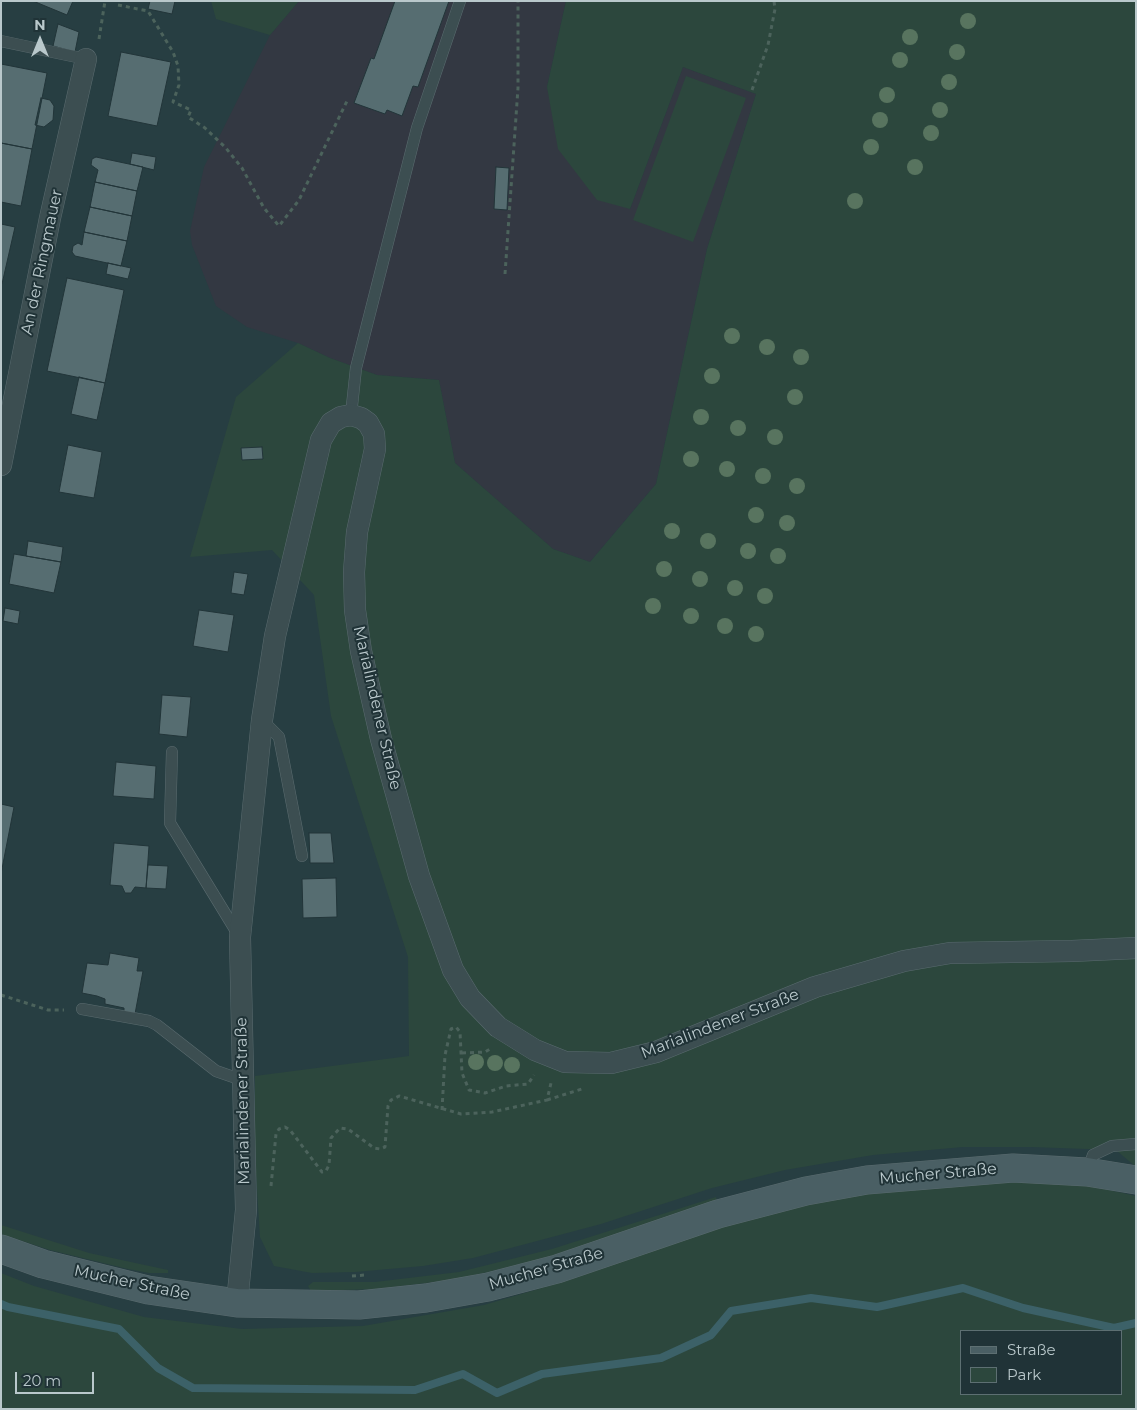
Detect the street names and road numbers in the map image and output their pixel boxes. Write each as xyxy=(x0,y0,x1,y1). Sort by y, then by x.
street label: An der Ringmauer xyxy=(17,187,67,337)
street label: Marialindener Straße xyxy=(349,624,405,792)
street label: Marialindener Straße xyxy=(638,985,802,1063)
street label: Marialindener Straße xyxy=(232,1017,254,1185)
street label: Mucher Straße xyxy=(878,1159,998,1189)
street label: Mucher Straße xyxy=(487,1244,605,1294)
street label: Mucher Straße xyxy=(72,1261,192,1305)

